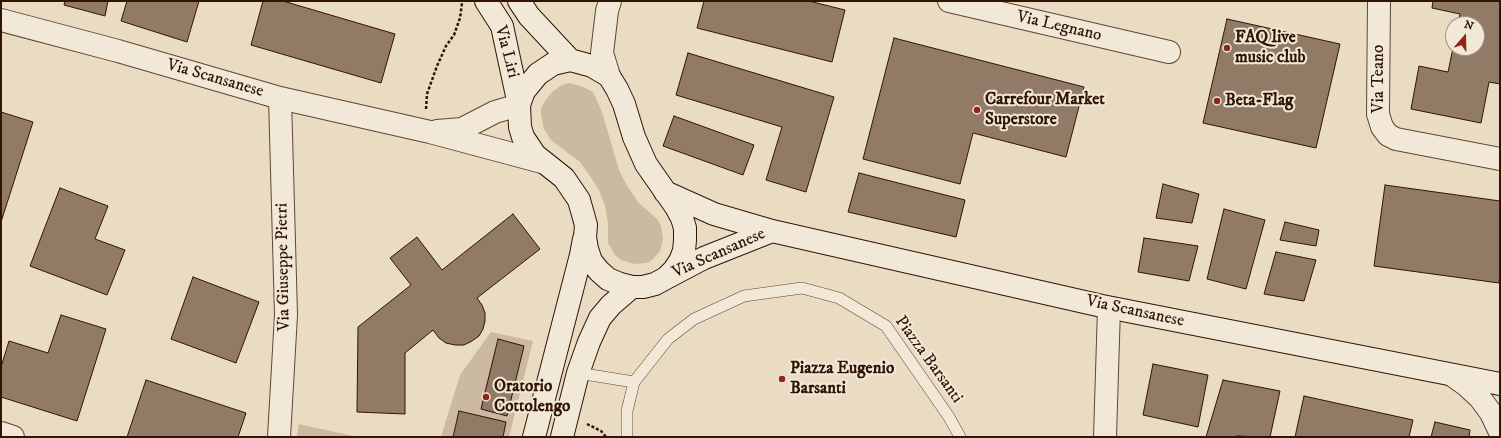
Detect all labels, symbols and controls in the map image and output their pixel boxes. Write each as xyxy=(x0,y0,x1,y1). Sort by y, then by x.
street label: Via Legnano xyxy=(1014,7,1104,47)
north arrow xyxy=(1445,16,1485,56)
text: N xyxy=(1462,18,1475,34)
street label: Via Liri xyxy=(489,24,523,80)
place label: FAQ live music club xyxy=(1235,28,1305,68)
marker: FAQ live music club xyxy=(1222,43,1232,53)
street label: Via Teano xyxy=(1369,45,1389,113)
street label: Via Scansanese xyxy=(164,55,266,103)
place label: Carrefour Market Superstore xyxy=(985,90,1105,130)
place label: Beta-Flag xyxy=(1225,91,1293,111)
marker: Beta-Flag xyxy=(1212,96,1222,106)
marker: Carrefour Market Superstore xyxy=(972,105,982,115)
street label: Via Giuseppe Pietri xyxy=(273,203,295,331)
street label: Via Scansanese xyxy=(669,224,769,284)
street label: Via Scansanese xyxy=(1084,292,1186,332)
street label: Piazza Barsanti xyxy=(890,312,966,408)
place label: Piazza Eugenio Barsanti xyxy=(790,359,894,399)
marker: Piazza Eugenio Barsanti xyxy=(777,374,787,384)
place label: Oratorio Cottolengo xyxy=(494,377,570,417)
marker: Oratorio Cottolengo xyxy=(481,392,491,402)

